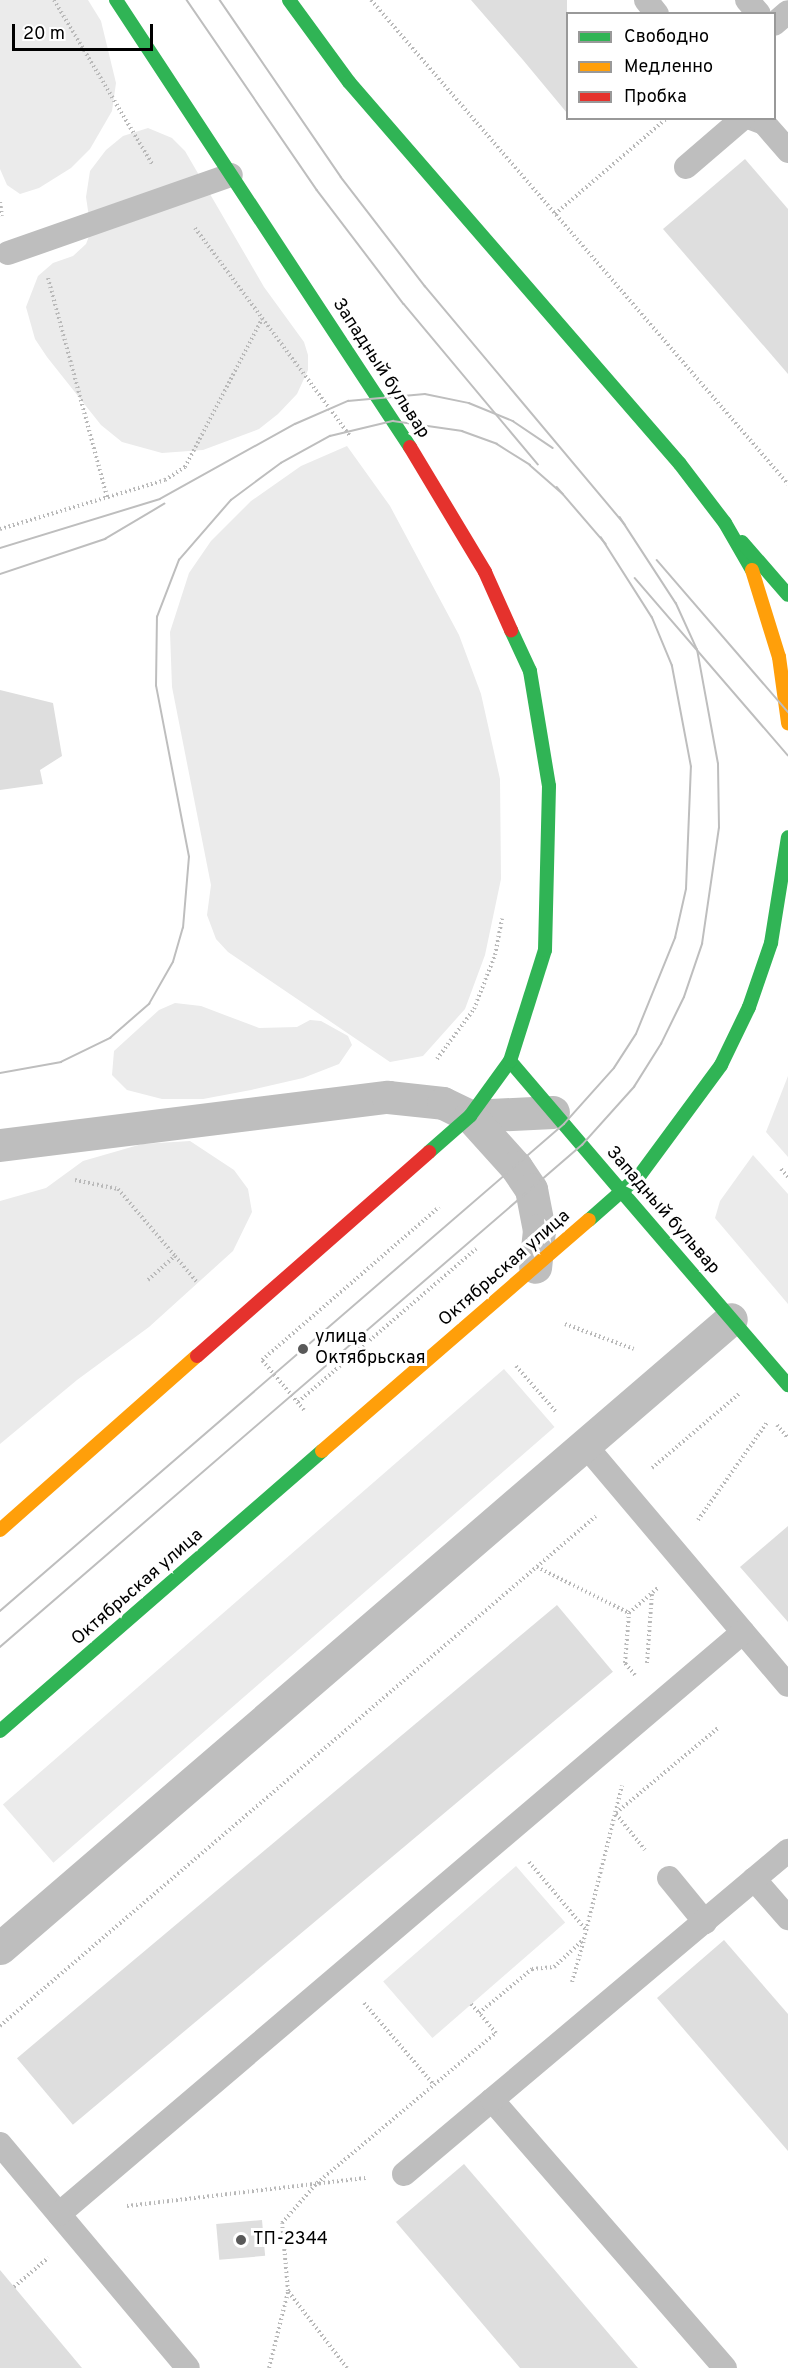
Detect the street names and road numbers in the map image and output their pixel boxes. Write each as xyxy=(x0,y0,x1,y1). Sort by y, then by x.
street label: Западный бульвар xyxy=(327,295,433,443)
street label: Западный бульвар xyxy=(601,1143,723,1279)
street label: Октябрьская улица xyxy=(435,1206,575,1332)
street label: Октябрьская улица xyxy=(68,1525,208,1651)

